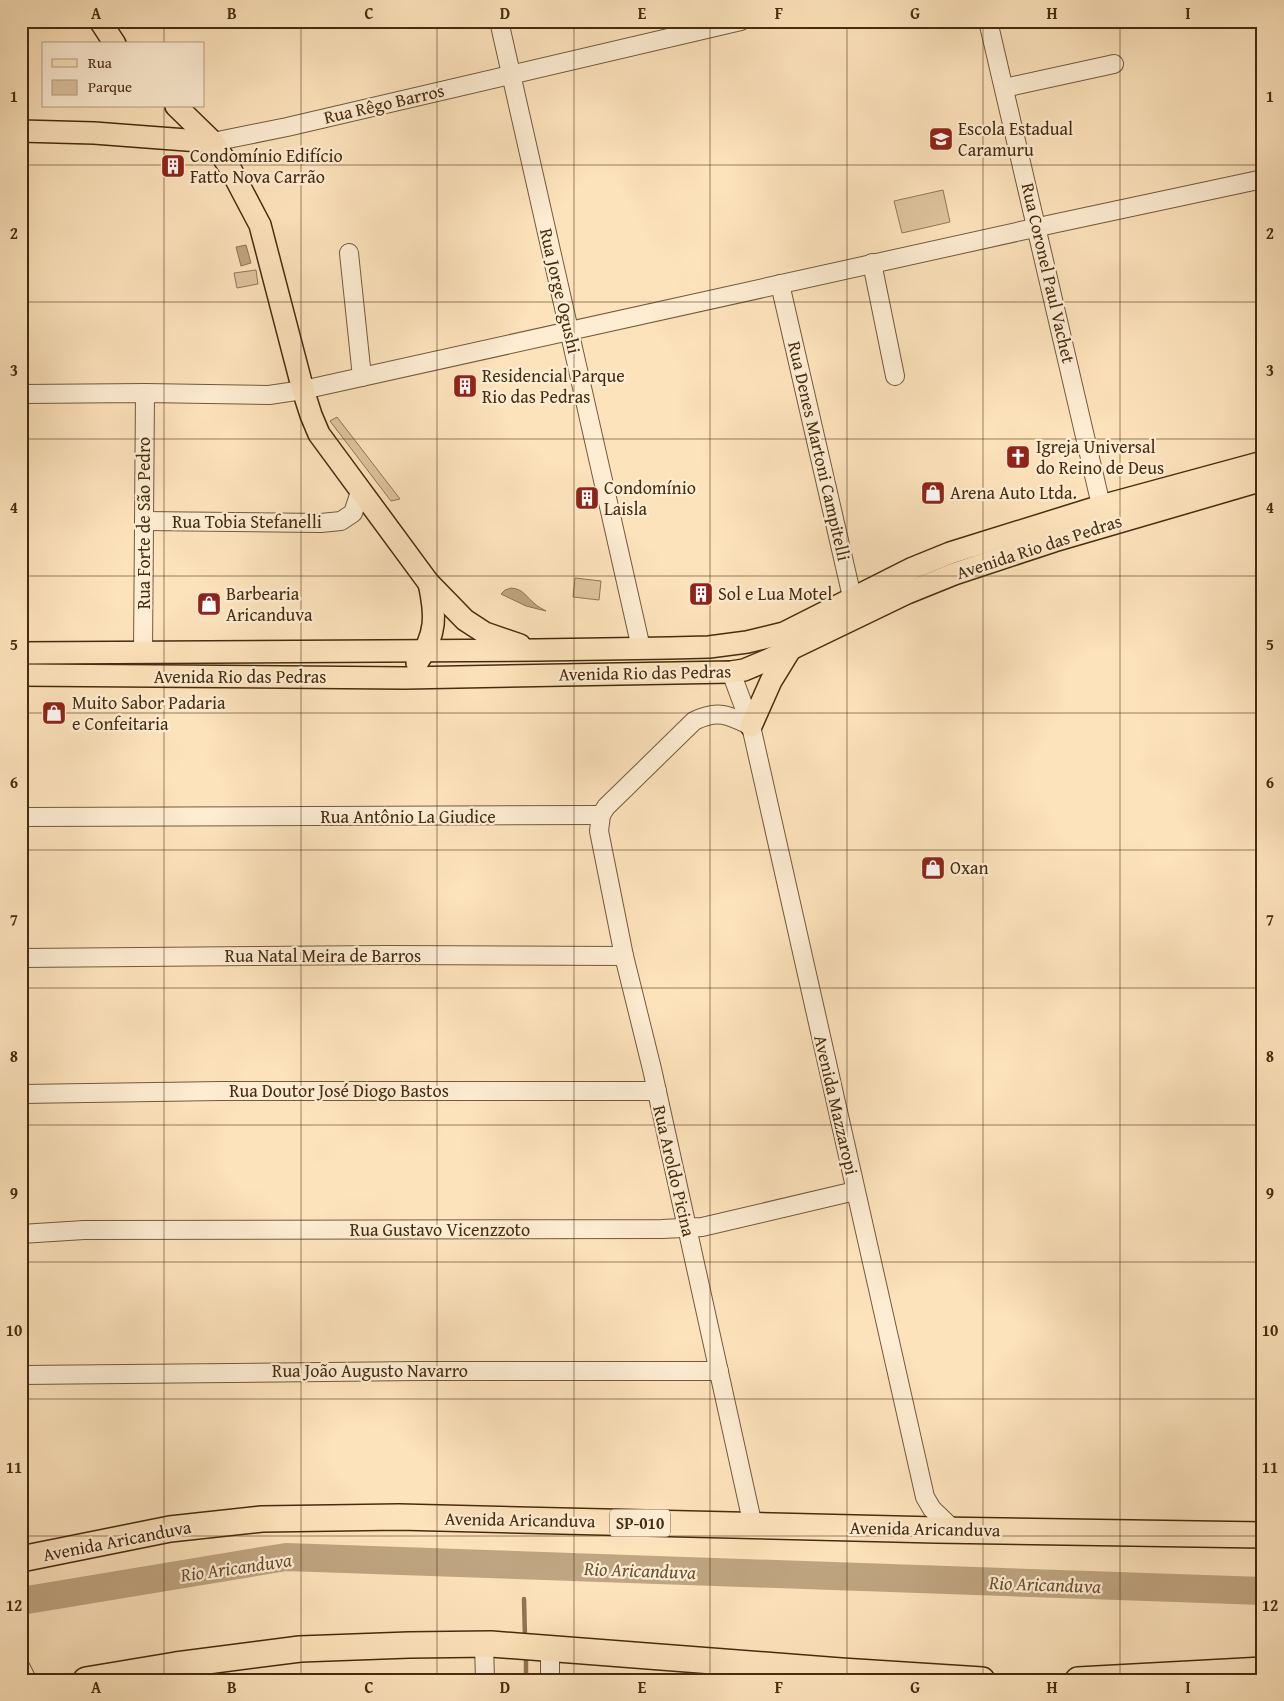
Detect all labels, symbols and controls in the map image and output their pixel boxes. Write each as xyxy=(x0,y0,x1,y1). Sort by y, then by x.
text: A xyxy=(91,1,102,25)
text: B xyxy=(227,1,237,25)
text: C xyxy=(364,1,374,25)
text: D xyxy=(500,1,510,25)
text: E xyxy=(638,1,647,25)
text: F xyxy=(775,1,783,25)
text: G xyxy=(910,1,920,25)
text: H xyxy=(1046,1,1058,25)
text: I xyxy=(1185,1,1191,25)
legend xyxy=(42,42,205,108)
text: Rua xyxy=(88,52,112,73)
text: Parque xyxy=(88,76,132,97)
street label: Rua Rêgo Barros xyxy=(321,77,447,131)
text: 1 xyxy=(10,84,18,108)
text: 1 xyxy=(1266,84,1274,108)
place label: Escola Estadual Caramuru xyxy=(958,115,1073,163)
school or university icon: Escola Estadual Caramuru xyxy=(928,126,954,152)
place label: Condomínio Edifício Fatto Nova Carrão xyxy=(190,142,343,190)
building icon: Condomínio Edifício Fatto Nova Carrão xyxy=(160,153,186,179)
street label: Rua Coronel Paul Vachet xyxy=(1015,180,1083,366)
text: 2 xyxy=(10,221,18,245)
text: 2 xyxy=(1266,221,1274,245)
street label: Rua Jorge Ogushi xyxy=(533,225,588,356)
street label: Rua Denes Martoni Campitelli xyxy=(781,338,858,563)
text: 3 xyxy=(10,358,18,382)
text: 3 xyxy=(1266,358,1274,382)
place label: Residencial Parque Rio das Pedras xyxy=(482,362,625,410)
building icon: Residencial Parque Rio das Pedras xyxy=(452,373,478,399)
place label: Igreja Universal do Reino de Deus xyxy=(1036,433,1164,481)
street label: Rua Forte de São Pedro xyxy=(130,437,157,609)
church icon: Igreja Universal do Reino de Deus xyxy=(1005,444,1031,470)
place label: Condomínio Laisla xyxy=(604,474,696,522)
place label: Arena Auto Ltda. xyxy=(950,479,1077,506)
shop icon: Arena Auto Ltda. xyxy=(920,480,946,506)
building icon: Condomínio Laisla xyxy=(574,485,600,511)
text: 4 xyxy=(10,495,18,519)
text: 4 xyxy=(1266,495,1274,519)
street label: Avenida Rio das Pedras xyxy=(953,507,1125,586)
street label: Rua Tobia Stefanelli xyxy=(172,508,322,535)
place label: Barbearia Aricanduva xyxy=(226,580,313,628)
place label: Sol e Lua Motel xyxy=(718,580,832,607)
building icon: Sol e Lua Motel xyxy=(688,581,714,607)
shop icon: Barbearia Aricanduva xyxy=(196,591,222,617)
text: 5 xyxy=(10,632,18,656)
text: 5 xyxy=(1266,632,1274,656)
street label: Avenida Rio das Pedras xyxy=(558,657,732,688)
street label: Avenida Rio das Pedras xyxy=(154,663,326,690)
place label: Muito Sabor Padaria e Confeitaria xyxy=(72,689,226,737)
shop icon: Muito Sabor Padaria e Confeitaria xyxy=(41,700,67,726)
text: 6 xyxy=(10,770,18,794)
text: 6 xyxy=(1266,770,1274,794)
street label: Rua Antônio La Giudice xyxy=(320,803,496,830)
place label: Oxan xyxy=(950,854,989,881)
shop icon: Oxan xyxy=(920,855,946,881)
text: 7 xyxy=(10,907,18,931)
text: 7 xyxy=(1266,907,1274,931)
street label: Rua Natal Meira de Barros xyxy=(225,942,421,969)
street label: Avenida Mazzaropi xyxy=(807,1032,866,1178)
text: 8 xyxy=(10,1044,18,1068)
text: 8 xyxy=(1266,1044,1274,1068)
street label: Rua Doutor José Diogo Bastos xyxy=(229,1077,449,1104)
street label: Rua Aroldo Picina xyxy=(646,1103,703,1240)
text: 9 xyxy=(10,1181,18,1205)
text: 9 xyxy=(1266,1181,1274,1205)
street label: Rua Gustavo Vicenzzoto xyxy=(350,1216,530,1243)
text: 10 xyxy=(6,1318,22,1342)
text: 10 xyxy=(1262,1318,1278,1342)
street label: Rua João Augusto Navarro xyxy=(272,1357,468,1384)
text: 11 xyxy=(6,1455,22,1479)
text: 11 xyxy=(1262,1455,1278,1479)
street label: Avenida Aricanduva xyxy=(444,1505,596,1534)
road number: SP-010 xyxy=(610,1510,670,1536)
street label: Avenida Aricanduva xyxy=(40,1513,194,1568)
street label: Avenida Aricanduva xyxy=(849,1514,1001,1543)
water label: Rio Aricanduva xyxy=(178,1545,294,1589)
water label: Rio Aricanduva xyxy=(583,1554,697,1586)
water label: Rio Aricanduva xyxy=(988,1568,1102,1600)
text: 12 xyxy=(6,1593,22,1617)
text: 12 xyxy=(1262,1593,1278,1617)
text: A xyxy=(91,1675,102,1699)
text: B xyxy=(227,1675,237,1699)
text: C xyxy=(364,1675,374,1699)
text: D xyxy=(500,1675,510,1699)
text: E xyxy=(638,1675,647,1699)
text: F xyxy=(775,1675,783,1699)
text: G xyxy=(910,1675,920,1699)
text: H xyxy=(1046,1675,1058,1699)
text: I xyxy=(1185,1675,1191,1699)

